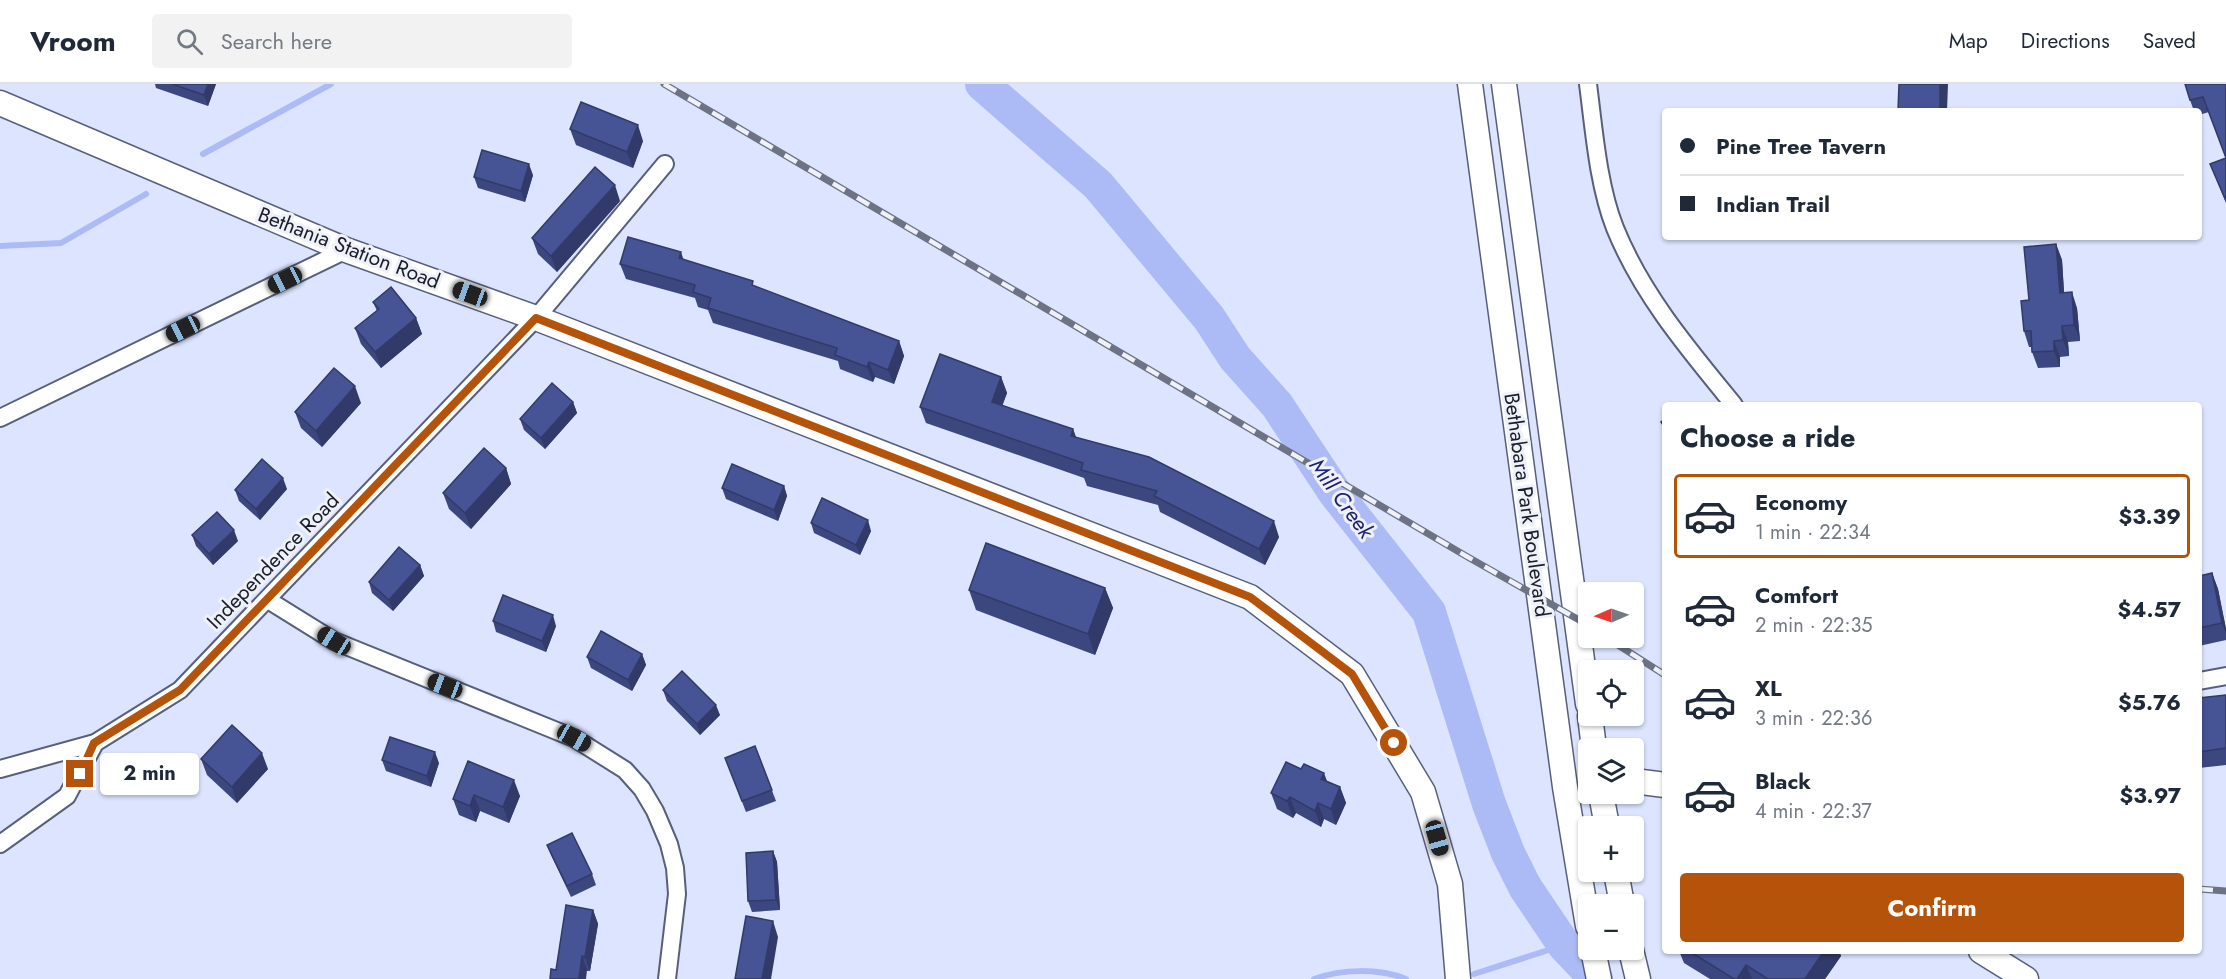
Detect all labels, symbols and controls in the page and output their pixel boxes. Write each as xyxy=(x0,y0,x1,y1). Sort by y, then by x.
search box xyxy=(152,14,572,68)
text: Vroom xyxy=(30,21,116,62)
icon: search xyxy=(173,25,206,58)
text: Search here xyxy=(221,25,332,57)
text: Map xyxy=(1949,26,1988,56)
text: Directions xyxy=(2021,26,2110,56)
text: Saved xyxy=(2143,26,2196,56)
text: Pine Tree Tavern xyxy=(1716,130,1886,162)
text: Indian Trail xyxy=(1716,188,1830,220)
street label: Bethania Station Road xyxy=(254,199,444,297)
car xyxy=(265,264,305,296)
car xyxy=(450,279,490,309)
car xyxy=(163,313,203,345)
street label: Bethabara Park Boulevard xyxy=(1496,391,1558,619)
text: Choose a ride xyxy=(1680,418,1855,457)
water label: Mill Creek xyxy=(1302,451,1383,546)
street label: Independence Road xyxy=(200,486,346,636)
text: Economy xyxy=(1755,486,1847,518)
icon: car xyxy=(1683,489,1737,543)
text: $3.39 xyxy=(2119,500,2181,532)
text: 1 min · 22:34 xyxy=(1755,518,1871,547)
text: Comfort xyxy=(1755,579,1838,611)
north arrow xyxy=(1578,582,1644,648)
map controls xyxy=(1578,582,1644,960)
icon: car xyxy=(1683,582,1737,636)
text: $4.57 xyxy=(2117,593,2181,625)
text: 2 min · 22:35 xyxy=(1755,611,1873,640)
car xyxy=(314,624,354,658)
button: locate xyxy=(1578,660,1644,726)
car xyxy=(425,671,465,701)
text: XL xyxy=(1755,672,1782,704)
icon: car xyxy=(1683,675,1737,729)
text: $5.76 xyxy=(2118,686,2181,718)
text: 3 min · 22:36 xyxy=(1755,704,1872,733)
car xyxy=(554,721,594,755)
route start xyxy=(1380,729,1407,756)
button: layers xyxy=(1578,738,1644,804)
callout: 2 min xyxy=(101,753,200,795)
text: 2 min xyxy=(123,759,176,788)
route end xyxy=(66,760,93,787)
text: Black xyxy=(1755,765,1811,797)
icon: car xyxy=(1683,768,1737,822)
text: $3.97 xyxy=(2120,779,2181,811)
text: 4 min · 22:37 xyxy=(1755,797,1872,826)
button: + xyxy=(1578,816,1644,882)
car xyxy=(1423,818,1451,858)
button: Confirm xyxy=(1680,873,2184,942)
button: − xyxy=(1578,894,1644,960)

